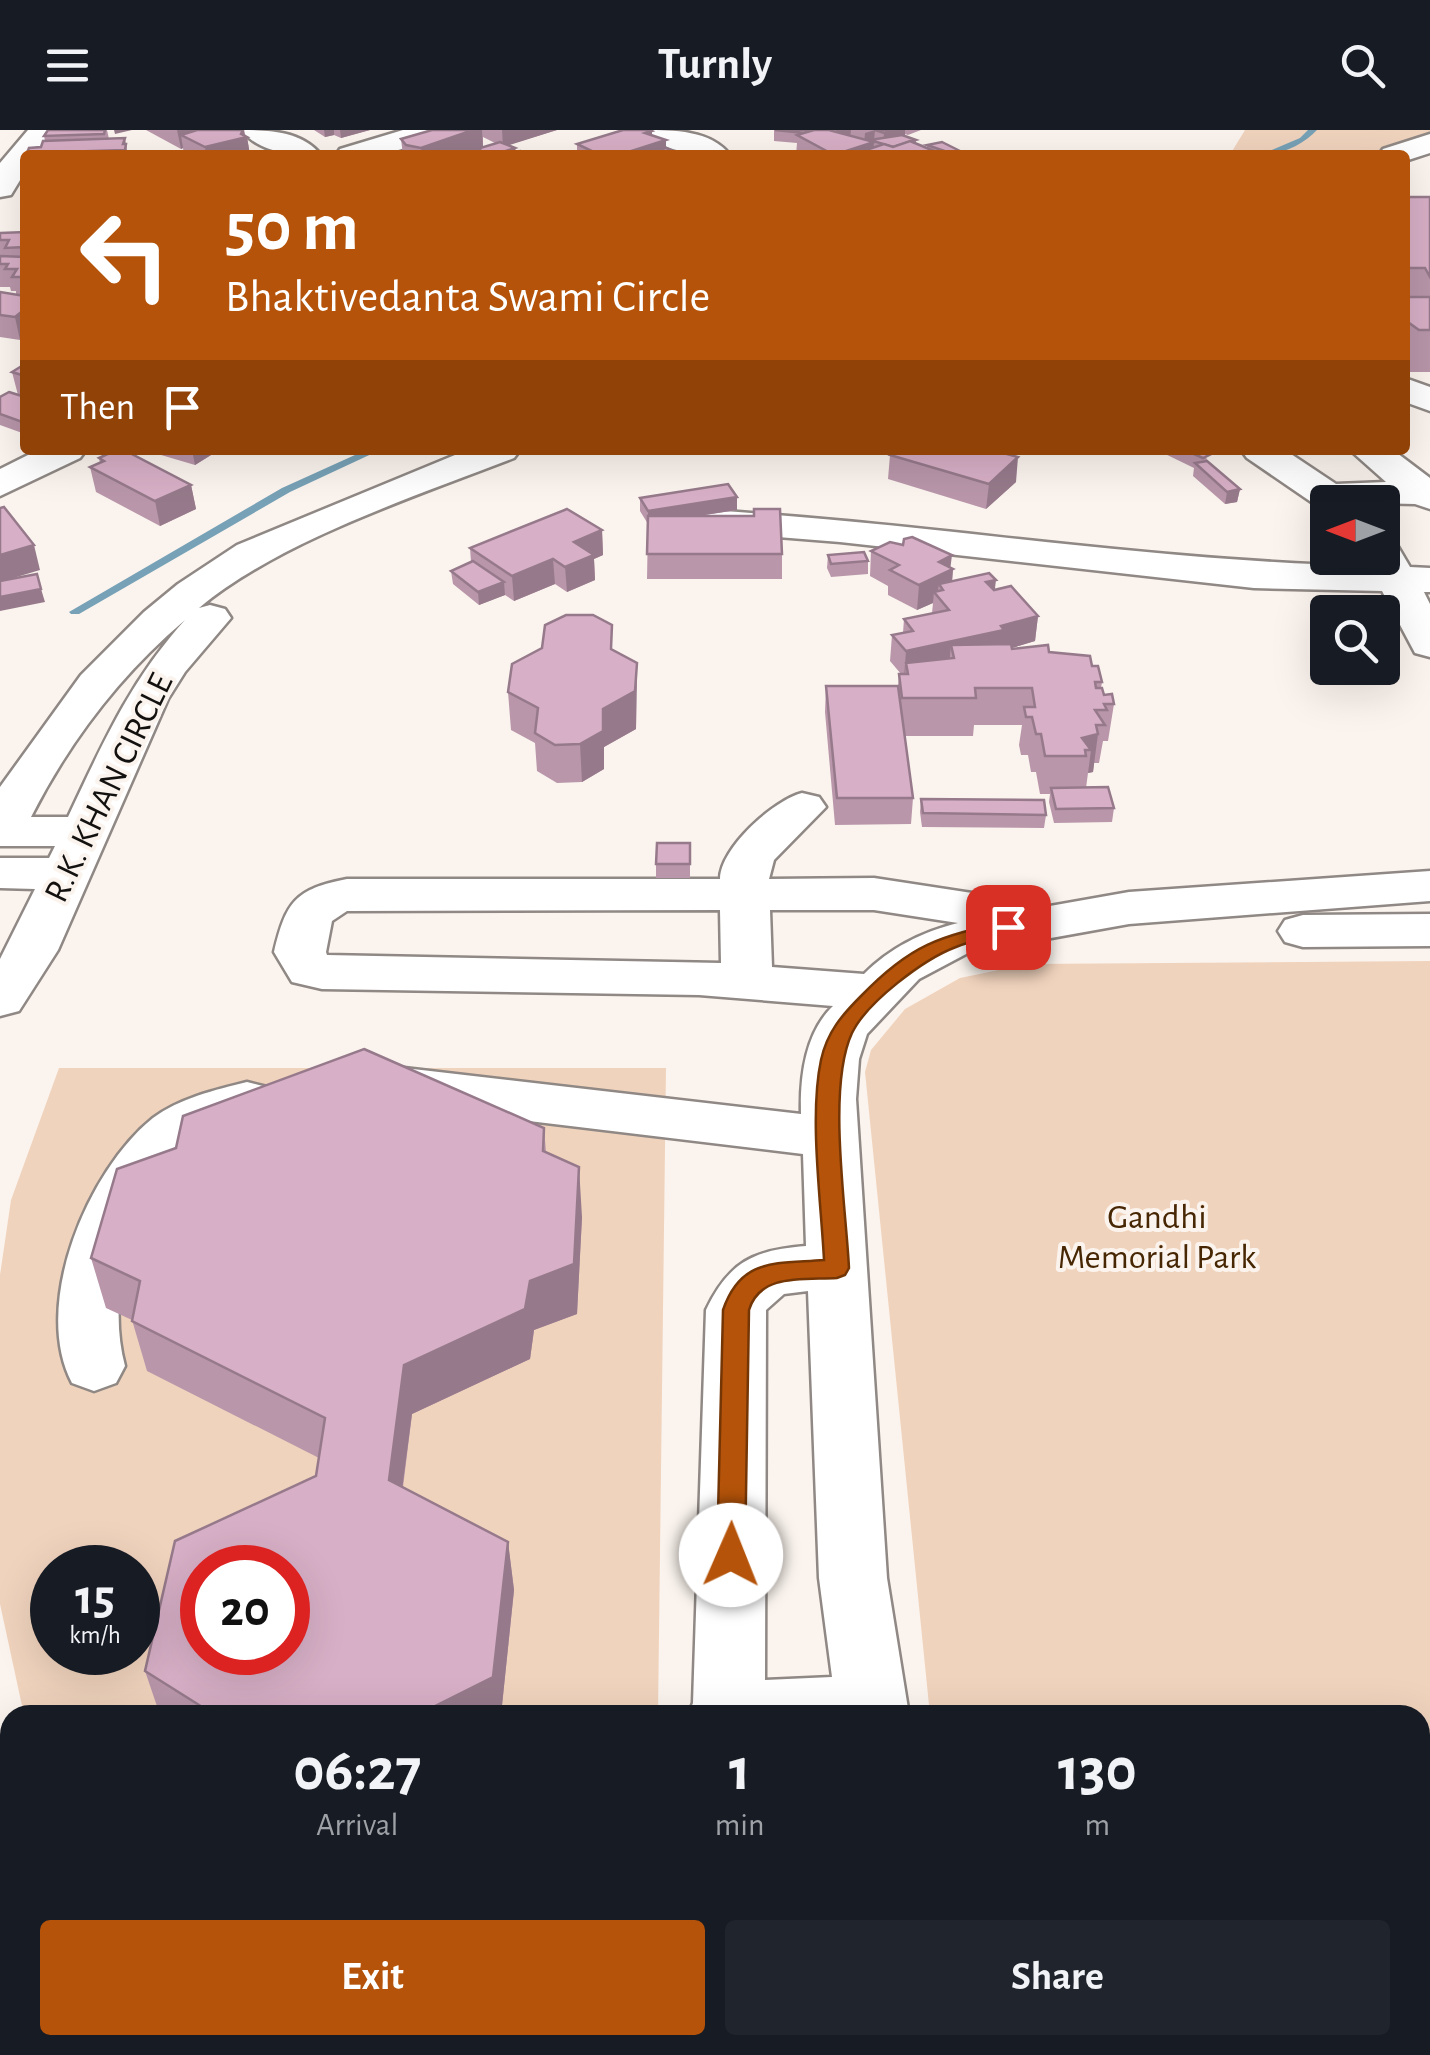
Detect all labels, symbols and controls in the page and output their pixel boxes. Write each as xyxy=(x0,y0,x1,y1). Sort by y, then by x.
icon: menu xyxy=(40,38,95,93)
icon: search xyxy=(1335,38,1390,93)
text: Turnly xyxy=(658,42,772,87)
icon: left xyxy=(60,190,190,320)
text: 50 m xyxy=(225,193,359,263)
text: Bhaktivedanta Swami Circle xyxy=(225,275,710,320)
icon: arrive xyxy=(155,380,210,435)
text: Then xyxy=(60,389,135,427)
north arrow xyxy=(1310,485,1400,575)
map controls xyxy=(1310,485,1400,685)
button: search xyxy=(1310,595,1400,685)
street label: R.K. KHAN CIRCLE xyxy=(39,668,179,908)
pin xyxy=(966,885,1051,970)
icon: arrive xyxy=(981,900,1036,955)
park label: Gandhi Memorial Park xyxy=(1058,1200,1256,1275)
position arrow xyxy=(679,1503,783,1607)
speed limit sign: 20 xyxy=(180,1545,310,1675)
text: 15 xyxy=(75,1573,115,1623)
text: km/h xyxy=(69,1623,121,1648)
text: 06:27 xyxy=(293,1741,421,1801)
text: 1 xyxy=(729,1741,751,1801)
text: 130 xyxy=(1058,1741,1137,1801)
text: Arrival xyxy=(316,1809,399,1841)
text: min xyxy=(715,1809,765,1841)
text: m xyxy=(1084,1809,1110,1841)
button: Exit xyxy=(40,1920,705,2035)
button: Share xyxy=(725,1920,1390,2035)

